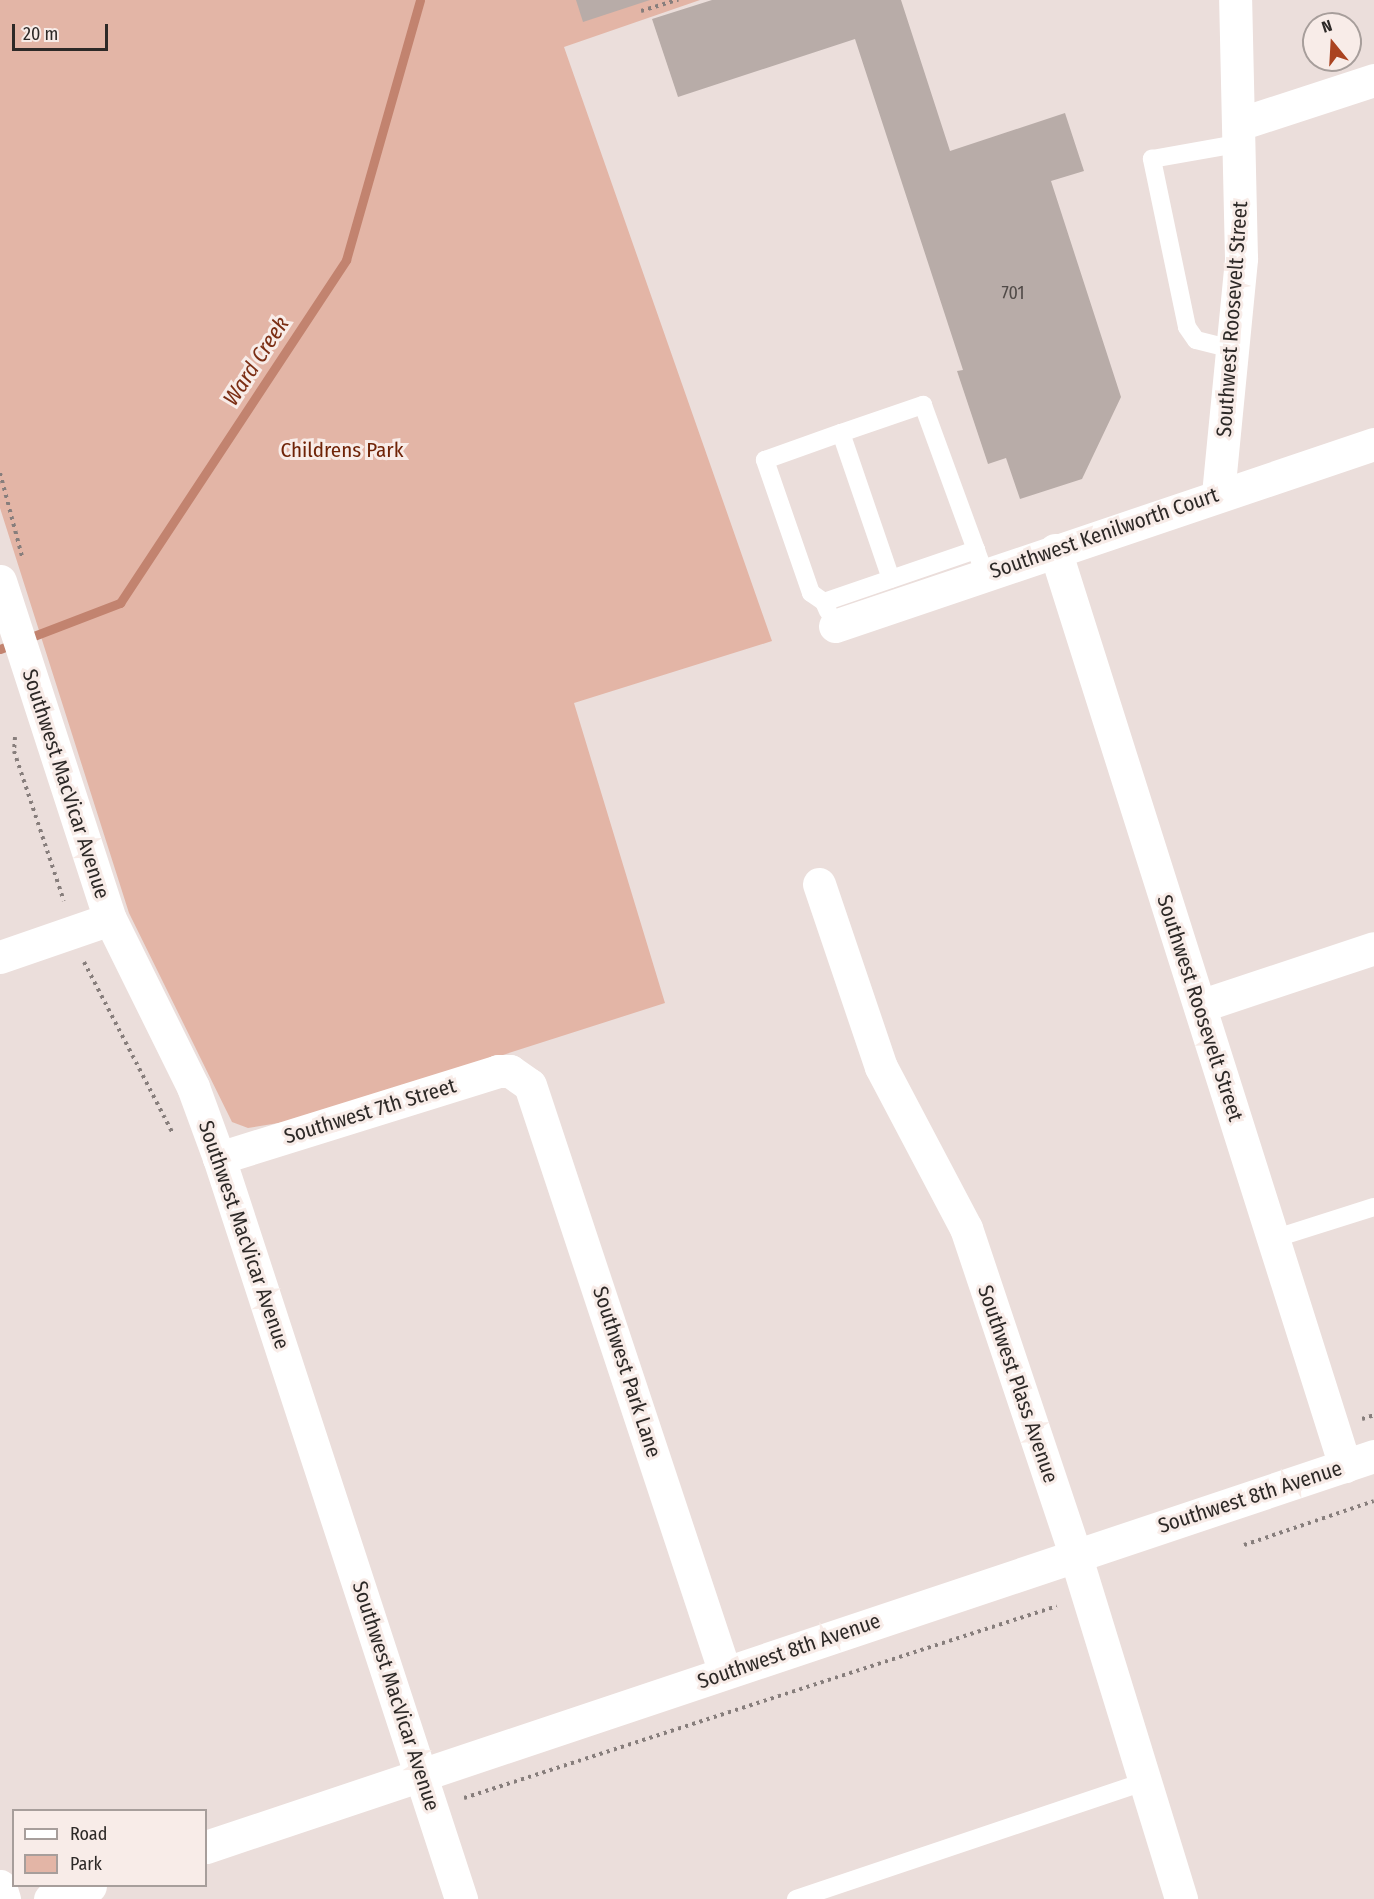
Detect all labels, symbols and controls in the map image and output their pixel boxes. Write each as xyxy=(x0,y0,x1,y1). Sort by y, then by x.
scale bar xyxy=(15,12,111,50)
north arrow xyxy=(1302,12,1362,72)
text: N xyxy=(1319,16,1334,37)
text: 20 m xyxy=(23,23,58,45)
street label: Southwest Roosevelt Street xyxy=(1211,200,1253,438)
house number: 701 xyxy=(1001,282,1025,304)
water label: Ward Creek xyxy=(217,312,295,410)
park label: Childrens Park xyxy=(281,437,403,463)
street label: Southwest Kenilworth Court xyxy=(987,482,1221,584)
street label: Southwest MacVicar Avenue xyxy=(17,666,115,902)
street label: Southwest Roosevelt Street xyxy=(1151,892,1249,1124)
street label: Southwest 7th Street xyxy=(281,1073,459,1149)
street label: Southwest MacVicar Avenue xyxy=(193,1117,295,1353)
street label: Southwest Plass Avenue xyxy=(972,1282,1064,1486)
street label: Southwest Park Lane xyxy=(587,1283,667,1461)
street label: Southwest 8th Avenue xyxy=(1155,1455,1345,1539)
street label: Southwest MacVicar Avenue xyxy=(347,1578,445,1814)
street label: Southwest 8th Avenue xyxy=(694,1608,884,1694)
legend xyxy=(12,1809,207,1887)
text: Road xyxy=(70,1823,107,1845)
text: Park xyxy=(70,1853,102,1875)

